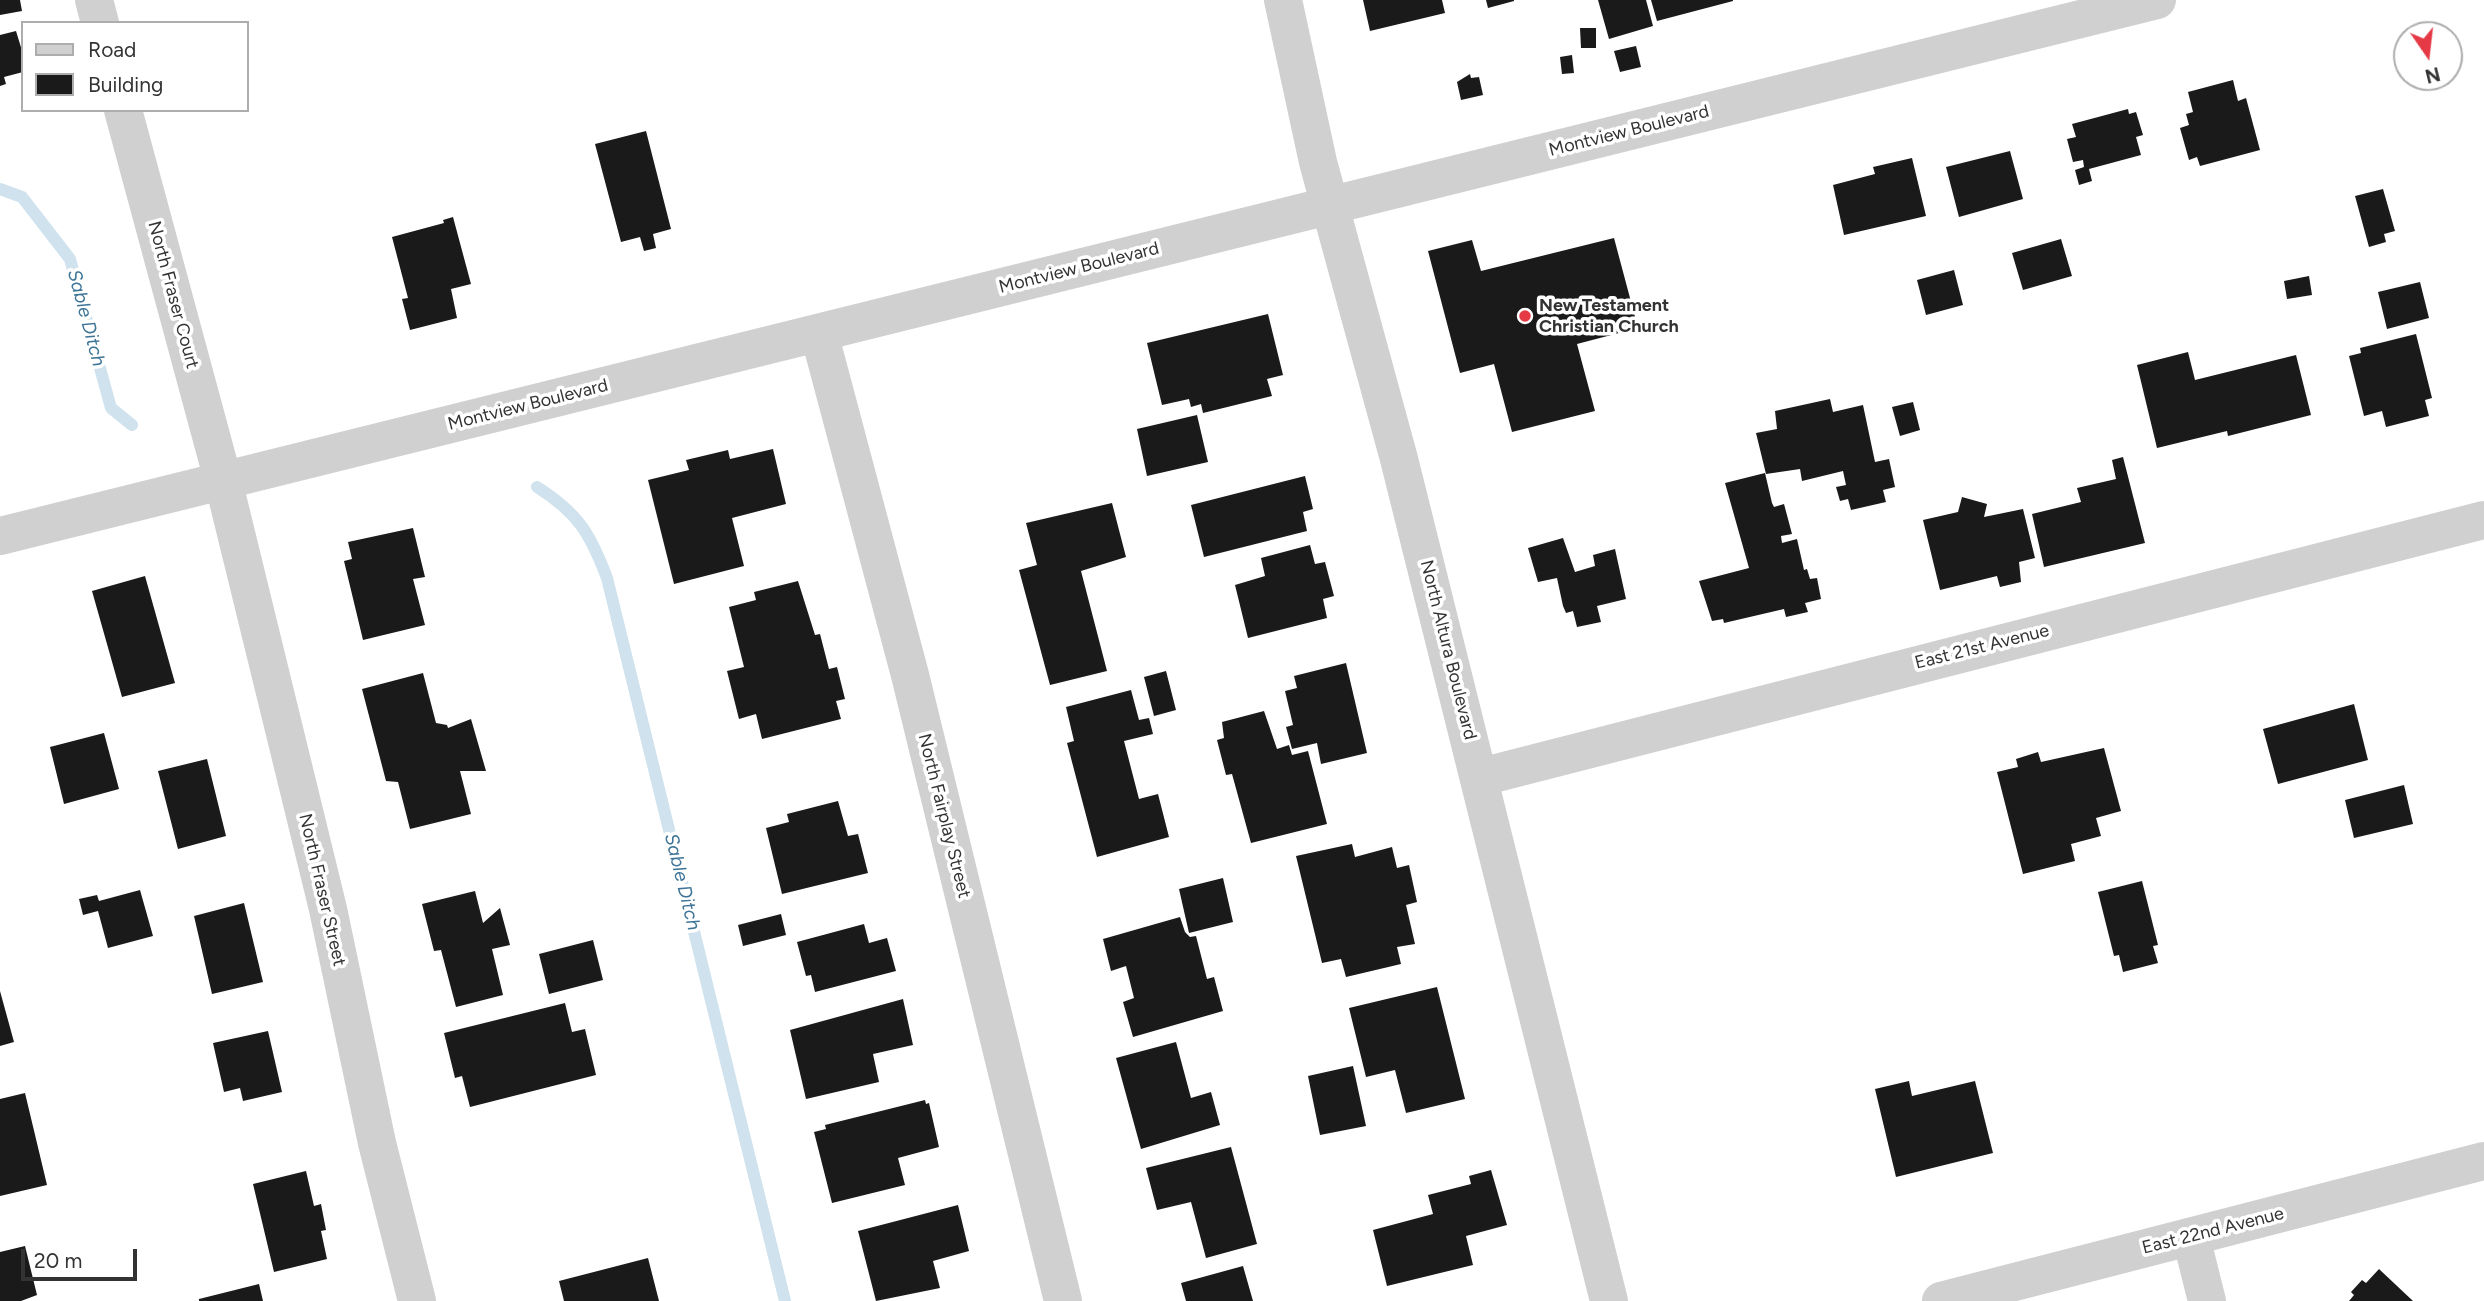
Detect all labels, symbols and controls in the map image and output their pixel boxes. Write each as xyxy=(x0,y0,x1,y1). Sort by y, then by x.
legend xyxy=(21,21,248,112)
north arrow xyxy=(2393,21,2463,91)
text: Road xyxy=(88,37,136,62)
text: N xyxy=(2423,62,2443,88)
text: Building xyxy=(88,72,163,97)
street label: Montview Boulevard xyxy=(1547,101,1711,161)
street label: North Fraser Court xyxy=(143,219,203,371)
street label: Montview Boulevard xyxy=(997,238,1161,298)
water label: Sable Ditch xyxy=(62,267,110,369)
place label: New Testament Christian Church xyxy=(1539,295,1679,338)
marker: New Testament Christian Church xyxy=(1517,308,1533,324)
street label: Montview Boulevard xyxy=(446,375,610,435)
street label: North Altura Boulevard xyxy=(1415,558,1481,742)
street label: East 21st Avenue xyxy=(1913,620,2051,674)
street label: North Fairplay Street xyxy=(913,731,975,901)
street label: North Fraser Street xyxy=(294,812,350,968)
water label: Sable Ditch xyxy=(659,831,705,933)
street label: East 22nd Avenue xyxy=(2140,1203,2286,1259)
scale bar xyxy=(24,1234,140,1278)
text: 20 m xyxy=(34,1248,82,1273)

